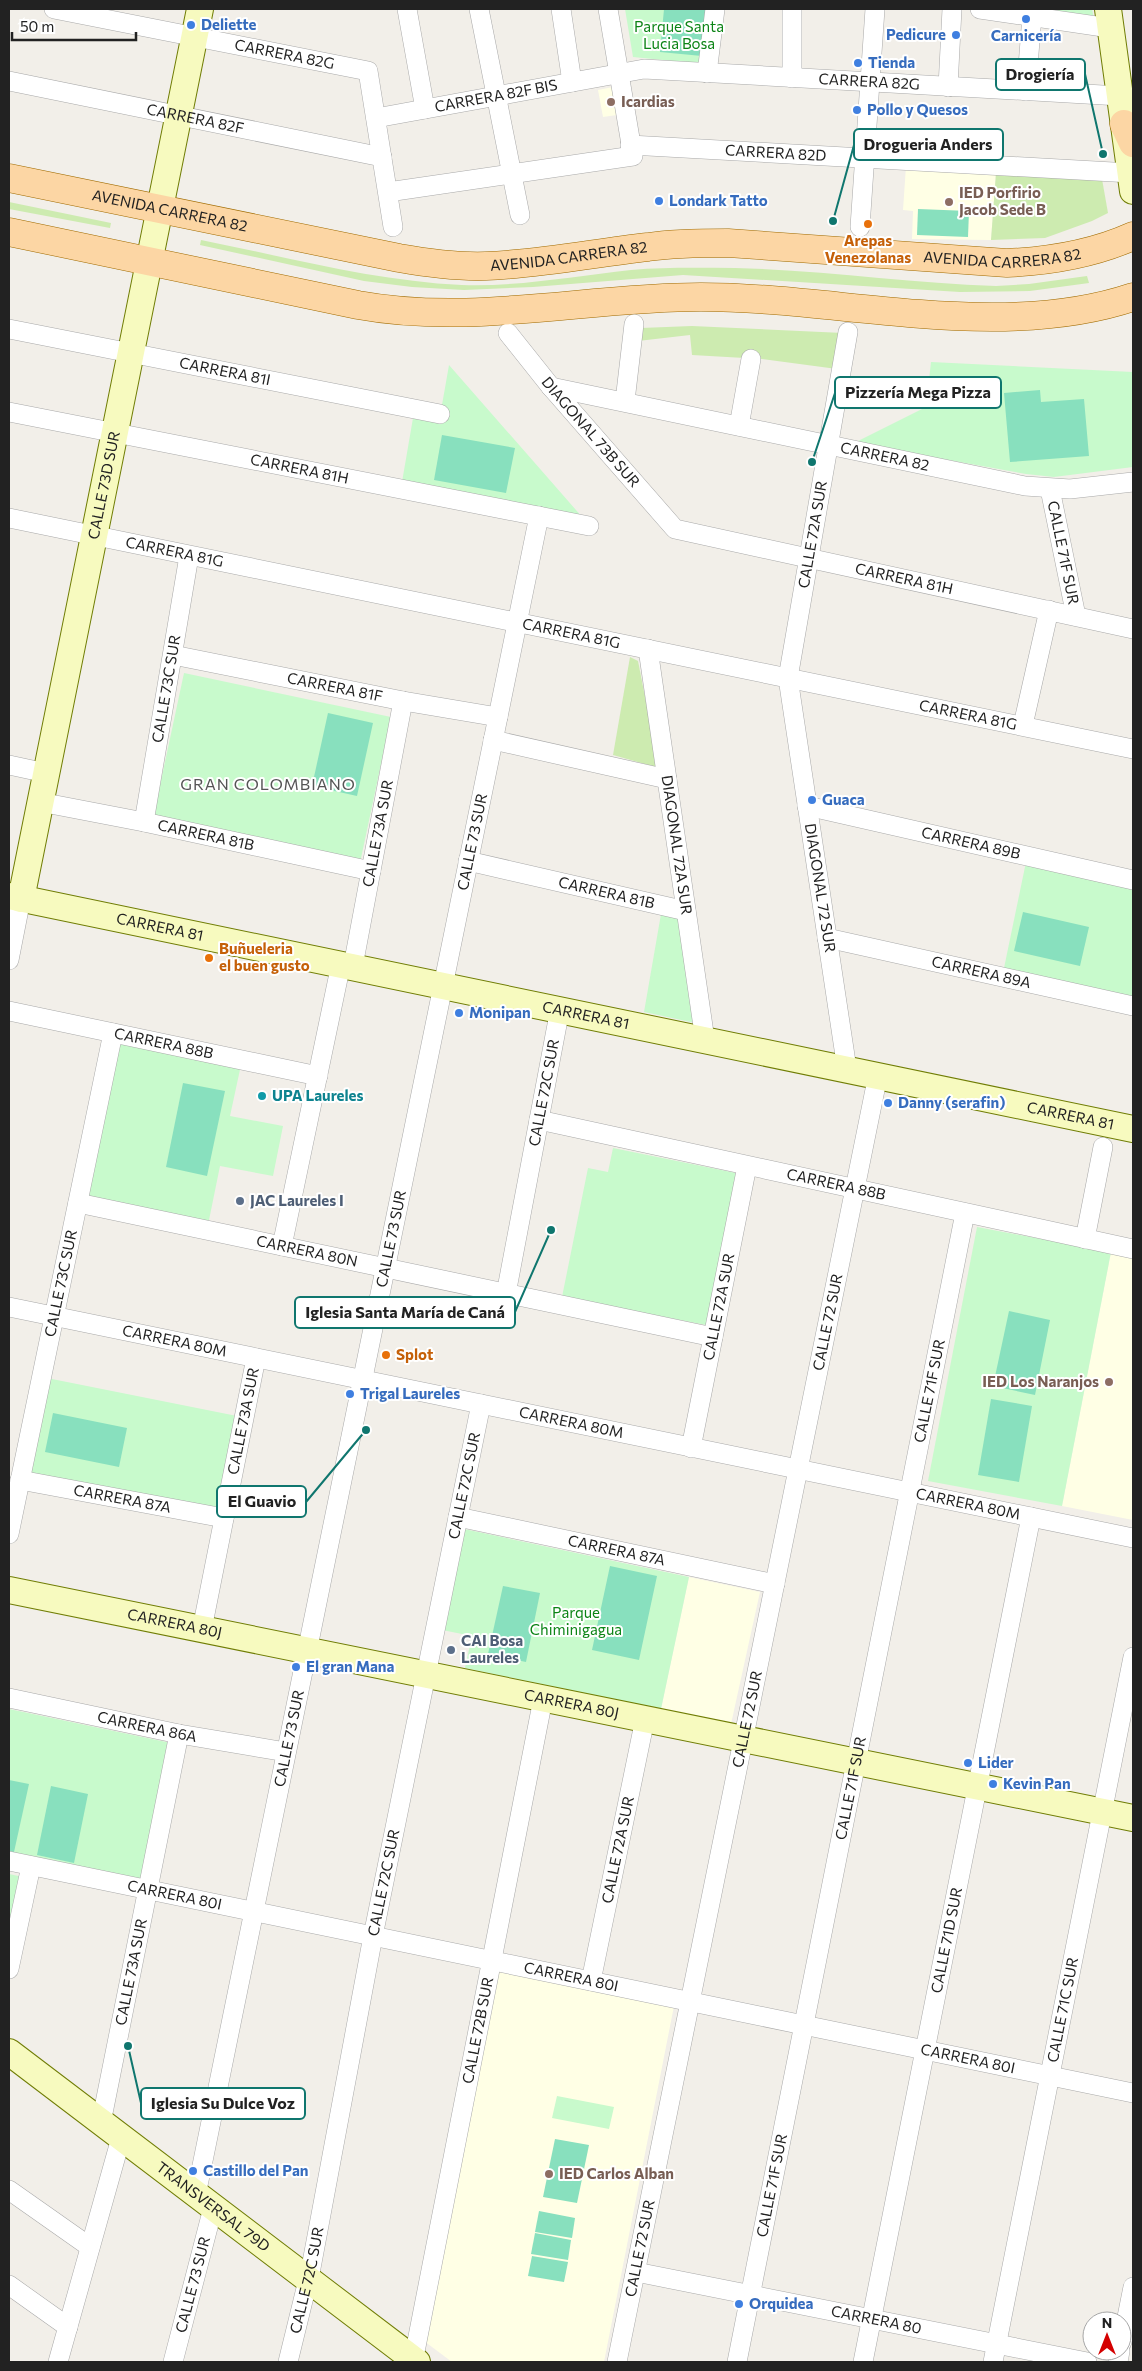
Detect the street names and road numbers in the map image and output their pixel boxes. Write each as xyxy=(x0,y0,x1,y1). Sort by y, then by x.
street label: CARRERA 82G xyxy=(233,35,336,72)
street label: CARRERA 82G xyxy=(818,69,920,93)
street label: CARRERA 82F BIS xyxy=(433,75,559,115)
street label: CARRERA 82F xyxy=(145,99,246,137)
street label: CARRERA 82D xyxy=(725,140,827,164)
street label: AVENIDA CARRERA 82 xyxy=(91,185,249,235)
street label: AVENIDA CARRERA 82 xyxy=(490,237,648,274)
street label: AVENIDA CARRERA 82 xyxy=(923,244,1082,271)
street label: CARRERA 81I xyxy=(178,353,272,388)
street label: DIAGONAL 73B SUR xyxy=(538,373,644,490)
street label: CALLE 73D SUR xyxy=(84,429,123,541)
street label: CARRERA 82 xyxy=(839,438,931,474)
street label: CARRERA 81H xyxy=(249,450,350,487)
street label: CALLE 72A SUR xyxy=(794,479,830,590)
street label: CALLE 71F SUR xyxy=(1045,499,1083,606)
street label: CARRERA 81G xyxy=(124,532,225,570)
street label: CARRERA 81H xyxy=(854,559,955,597)
street label: CARRERA 81G xyxy=(521,614,622,651)
street label: CALLE 73C SUR xyxy=(148,633,184,744)
street label: CARRERA 81F xyxy=(286,668,384,705)
street label: CARRERA 81G xyxy=(918,695,1019,733)
street label: DIAGONAL 72A SUR xyxy=(658,774,697,916)
street label: CALLE 73A SUR xyxy=(358,778,396,888)
street label: CALLE 73 SUR xyxy=(453,792,490,892)
street label: CARRERA 81B xyxy=(156,815,256,854)
street label: DIAGONAL 72 SUR xyxy=(802,822,840,954)
street label: CARRERA 89B xyxy=(920,822,1023,862)
street label: CARRERA 81B xyxy=(557,872,657,912)
street label: CARRERA 81 xyxy=(115,908,205,944)
street label: CARRERA 89A xyxy=(930,952,1033,991)
street label: CARRERA 81 xyxy=(541,997,631,1032)
street label: CARRERA 88B xyxy=(113,1023,215,1062)
street label: CALLE 72C SUR xyxy=(524,1037,562,1148)
street label: CARRERA 81 xyxy=(1025,1097,1116,1133)
street label: CARRERA 88B xyxy=(785,1164,888,1203)
street label: CALLE 73 SUR xyxy=(372,1188,409,1289)
street label: CALLE 73C SUR xyxy=(40,1228,80,1338)
street label: CARRERA 80N xyxy=(255,1231,360,1270)
street label: CALLE 72A SUR xyxy=(699,1251,738,1362)
street label: CALLE 72 SUR xyxy=(808,1272,846,1372)
street label: CARRERA 80M xyxy=(121,1321,229,1360)
street label: CALLE 71F SUR xyxy=(910,1337,948,1444)
street label: CALLE 73A SUR xyxy=(223,1366,262,1476)
street label: CARRERA 80M xyxy=(518,1402,625,1441)
street label: CALLE 72C SUR xyxy=(444,1430,483,1541)
street label: CARRERA 87A xyxy=(72,1480,173,1516)
street label: CARRERA 80M xyxy=(914,1484,1022,1523)
street label: CARRERA 87A xyxy=(566,1530,667,1569)
street label: CARRERA 80J xyxy=(126,1604,224,1641)
street label: CALLE 72 SUR xyxy=(728,1669,765,1769)
street label: CARRERA 80J xyxy=(523,1685,621,1722)
street label: CALLE 73 SUR xyxy=(270,1688,307,1788)
street label: CARRERA 86A xyxy=(96,1707,198,1745)
street label: CALLE 71F SUR xyxy=(831,1735,869,1841)
street label: CALLE 72A SUR xyxy=(597,1794,637,1905)
street label: CALLE 72C SUR xyxy=(363,1827,403,1938)
street label: CARRERA 80I xyxy=(126,1876,224,1913)
street label: CALLE 71D SUR xyxy=(927,1885,965,1995)
street label: CALLE 73A SUR xyxy=(111,1917,150,2027)
street label: CALLE 71C SUR xyxy=(1043,1955,1081,2064)
street label: CARRERA 80I xyxy=(522,1958,620,1995)
street label: CALLE 72B SUR xyxy=(458,1975,496,2085)
street label: CARRERA 80I xyxy=(919,2039,1017,2076)
street label: CALLE 71F SUR xyxy=(752,2132,790,2239)
street label: TRANSVERSAL 79D xyxy=(153,2157,274,2255)
street label: CALLE 72 SUR xyxy=(620,2198,658,2298)
street label: CALLE 72C SUR xyxy=(285,2225,327,2335)
street label: CALLE 73 SUR xyxy=(171,2234,213,2334)
street label: CARRERA 80 xyxy=(830,2301,923,2337)

